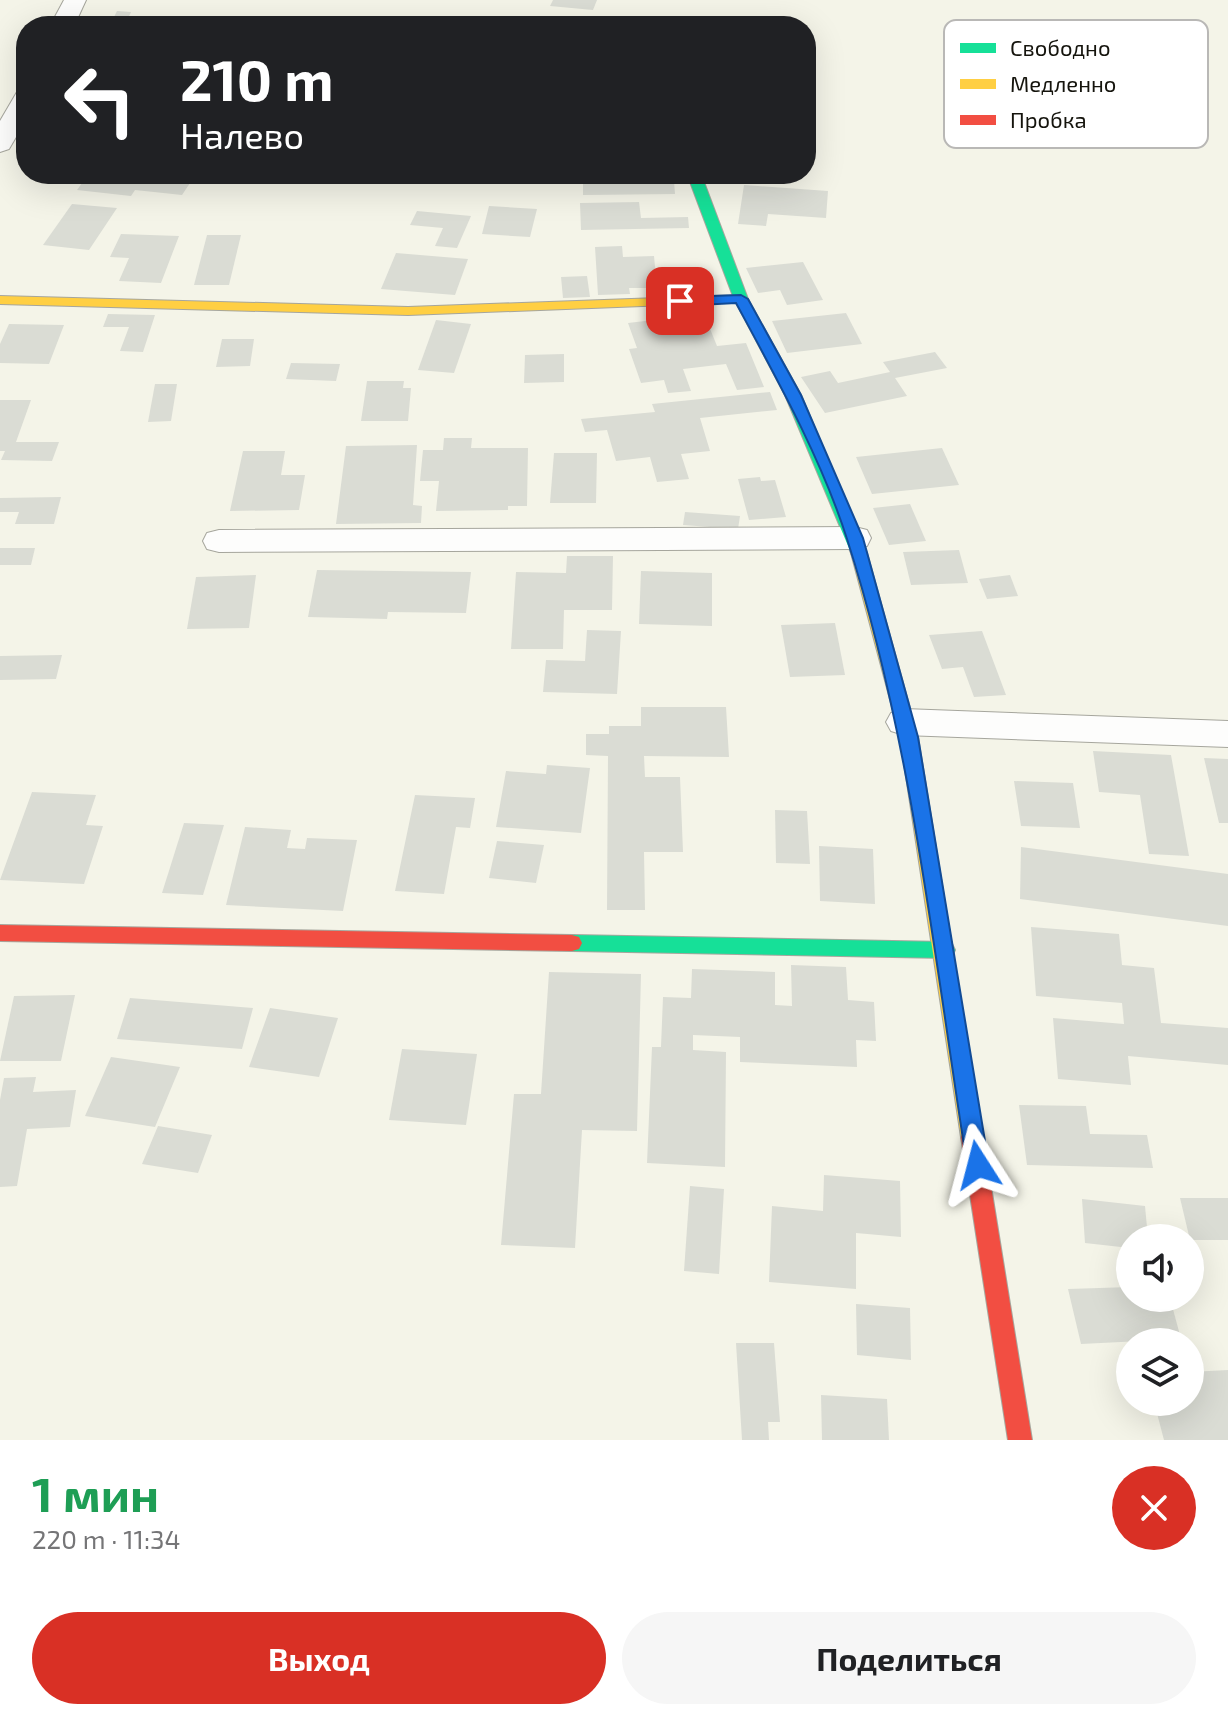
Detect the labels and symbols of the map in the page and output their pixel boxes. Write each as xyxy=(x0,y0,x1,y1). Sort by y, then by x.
legend xyxy=(944,20,1208,148)
text: Свободно xyxy=(1010,34,1110,60)
text: Медленно xyxy=(1010,70,1116,96)
text: Пробка xyxy=(1010,106,1087,132)
pin xyxy=(646,267,714,335)
position arrow xyxy=(936,1123,1020,1207)

